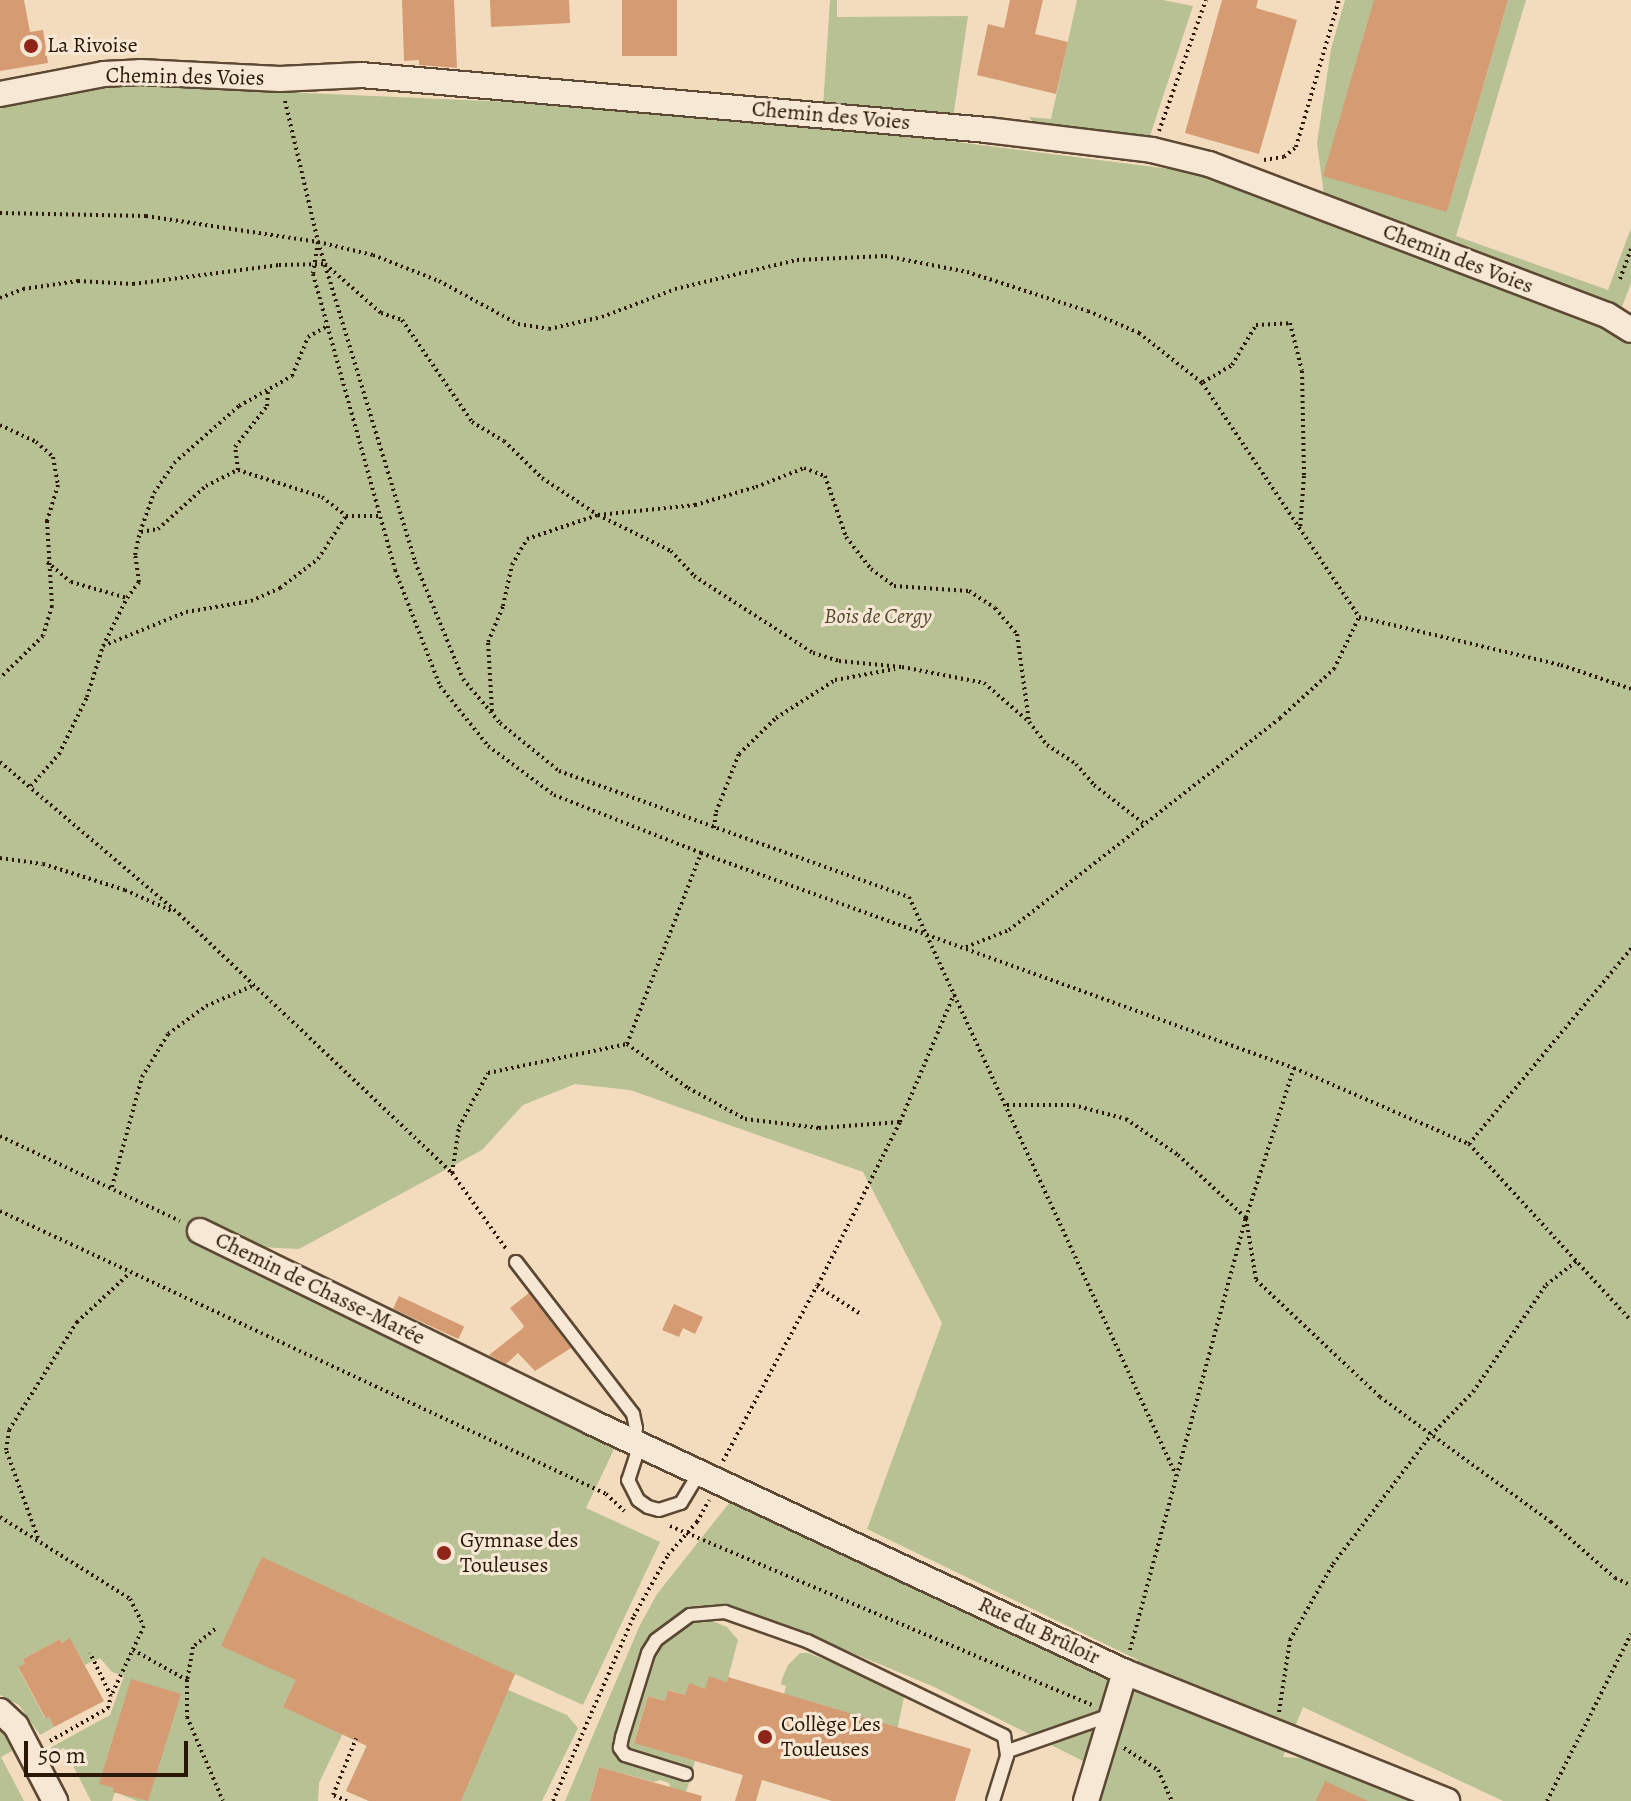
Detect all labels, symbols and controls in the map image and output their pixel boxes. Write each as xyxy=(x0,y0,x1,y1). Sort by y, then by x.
place label: La Rivoise xyxy=(47,33,137,59)
marker: La Rivoise xyxy=(22,37,40,55)
street label: Chemin des Voies xyxy=(105,62,265,92)
street label: Chemin des Voies xyxy=(751,96,911,136)
street label: Chemin des Voies xyxy=(1379,218,1537,300)
park label: Bois de Cergy xyxy=(824,604,932,630)
street label: Chemin de Chasse-Marée xyxy=(211,1227,429,1351)
place label: Gymnase des Touleuses xyxy=(460,1527,578,1578)
marker: Gymnase des Touleuses xyxy=(435,1544,453,1562)
street label: Rue du Brûloir xyxy=(974,1591,1104,1671)
place label: Collège Les Touleuses xyxy=(781,1711,881,1762)
scale bar xyxy=(28,1725,192,1775)
marker: Collège Les Touleuses xyxy=(756,1728,774,1746)
text: 50 m xyxy=(38,1739,86,1771)

